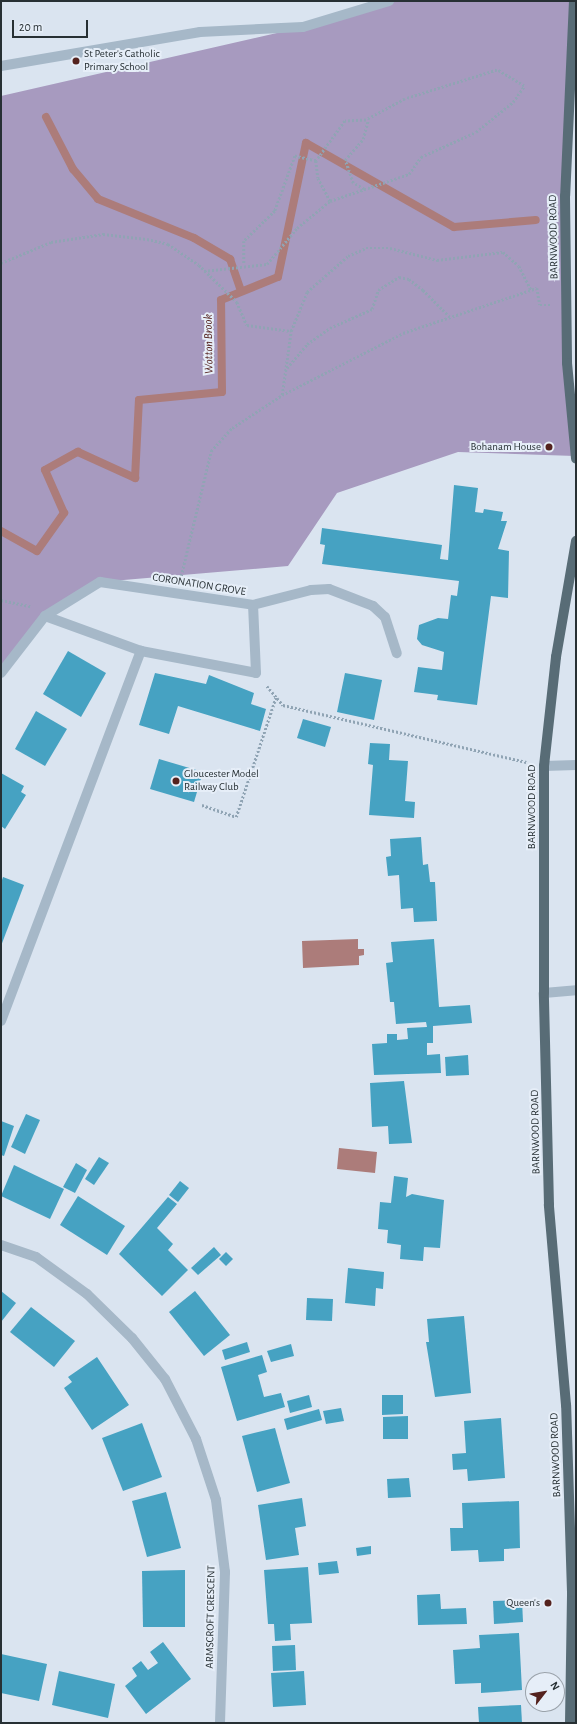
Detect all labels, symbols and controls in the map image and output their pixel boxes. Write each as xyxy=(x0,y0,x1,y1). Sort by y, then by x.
scale bar xyxy=(14,12,90,38)
text: 20 m xyxy=(19,21,42,33)
place label: St Peter's Catholic Primary School xyxy=(84,48,160,74)
marker: St Peter's Catholic Primary School xyxy=(71,56,81,66)
street label: BARNWOOD ROAD xyxy=(547,195,561,279)
water label: Wotton Brook xyxy=(201,314,217,374)
place label: Bohanam House xyxy=(470,440,541,454)
marker: Bohanam House xyxy=(544,442,554,452)
street label: CORONATION GROVE xyxy=(151,571,247,599)
street label: BARNWOOD ROAD xyxy=(525,765,539,849)
place label: Gloucester Model Railway Club xyxy=(184,768,259,794)
marker: Gloucester Model Railway Club xyxy=(171,776,181,786)
street label: BARNWOOD ROAD xyxy=(529,1090,543,1174)
street label: BARNWOOD ROAD xyxy=(548,1413,564,1497)
street label: ARMSCROFT CRESCENT xyxy=(203,1565,219,1669)
place label: Queen's xyxy=(506,1596,540,1610)
marker: Queen's xyxy=(543,1598,553,1608)
north arrow xyxy=(525,1672,565,1712)
text: N xyxy=(548,1680,562,1692)

